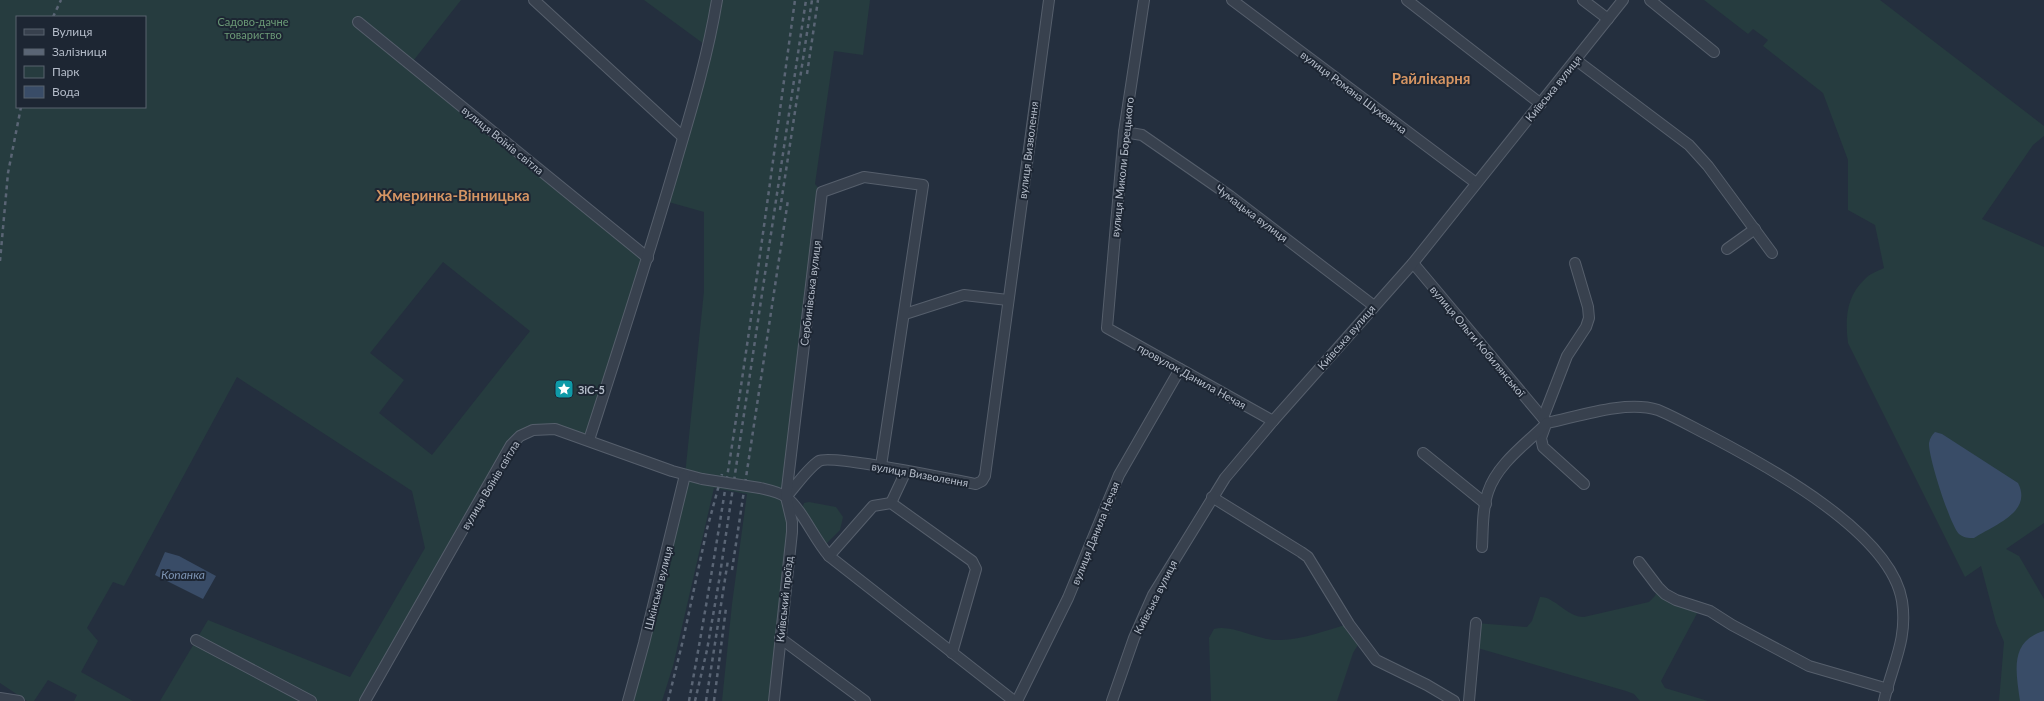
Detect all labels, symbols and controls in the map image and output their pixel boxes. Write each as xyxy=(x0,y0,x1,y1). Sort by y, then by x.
park label: Садово-дачне товариство xyxy=(217,15,289,41)
legend xyxy=(16,16,146,108)
text: Вулиця xyxy=(52,24,92,39)
text: Залізниця xyxy=(52,44,107,59)
street label: вулиця Романа Шухевича xyxy=(1298,48,1410,136)
street label: Київська вулиця xyxy=(1522,52,1584,124)
text: Парк xyxy=(52,64,80,79)
district label: Райлікарня xyxy=(1392,69,1470,87)
text: Вода xyxy=(52,84,80,99)
street label: вулиця Миколи Борецького xyxy=(1108,96,1136,238)
street label: вулиця Визволення xyxy=(1016,101,1040,199)
street label: вулиця Воїнів світла xyxy=(459,103,547,177)
street label: Чумацька вулиця xyxy=(1213,182,1291,244)
district label: Жмеринка-Вінницька xyxy=(376,186,530,204)
street label: Сербинівська вулиця xyxy=(797,240,823,346)
street label: вулиця Ольги Кобилянської xyxy=(1428,283,1528,399)
street label: Київська вулиця xyxy=(1314,302,1378,372)
street label: провулок Данила Нечая xyxy=(1135,341,1249,411)
place icon: ЗіС-5 xyxy=(553,378,575,400)
place label: ЗіС-5 xyxy=(578,383,605,396)
street label: вулиця Воїнів світла xyxy=(458,438,522,532)
street label: вулиця Визволення xyxy=(871,459,969,489)
street label: вулиця Данила Нечая xyxy=(1068,480,1122,586)
street label: Шкінська вулиця xyxy=(641,545,675,631)
street label: Київський проїзд xyxy=(773,555,795,643)
street label: Київська вулиця xyxy=(1131,558,1179,636)
water label: Копанка xyxy=(161,567,205,582)

